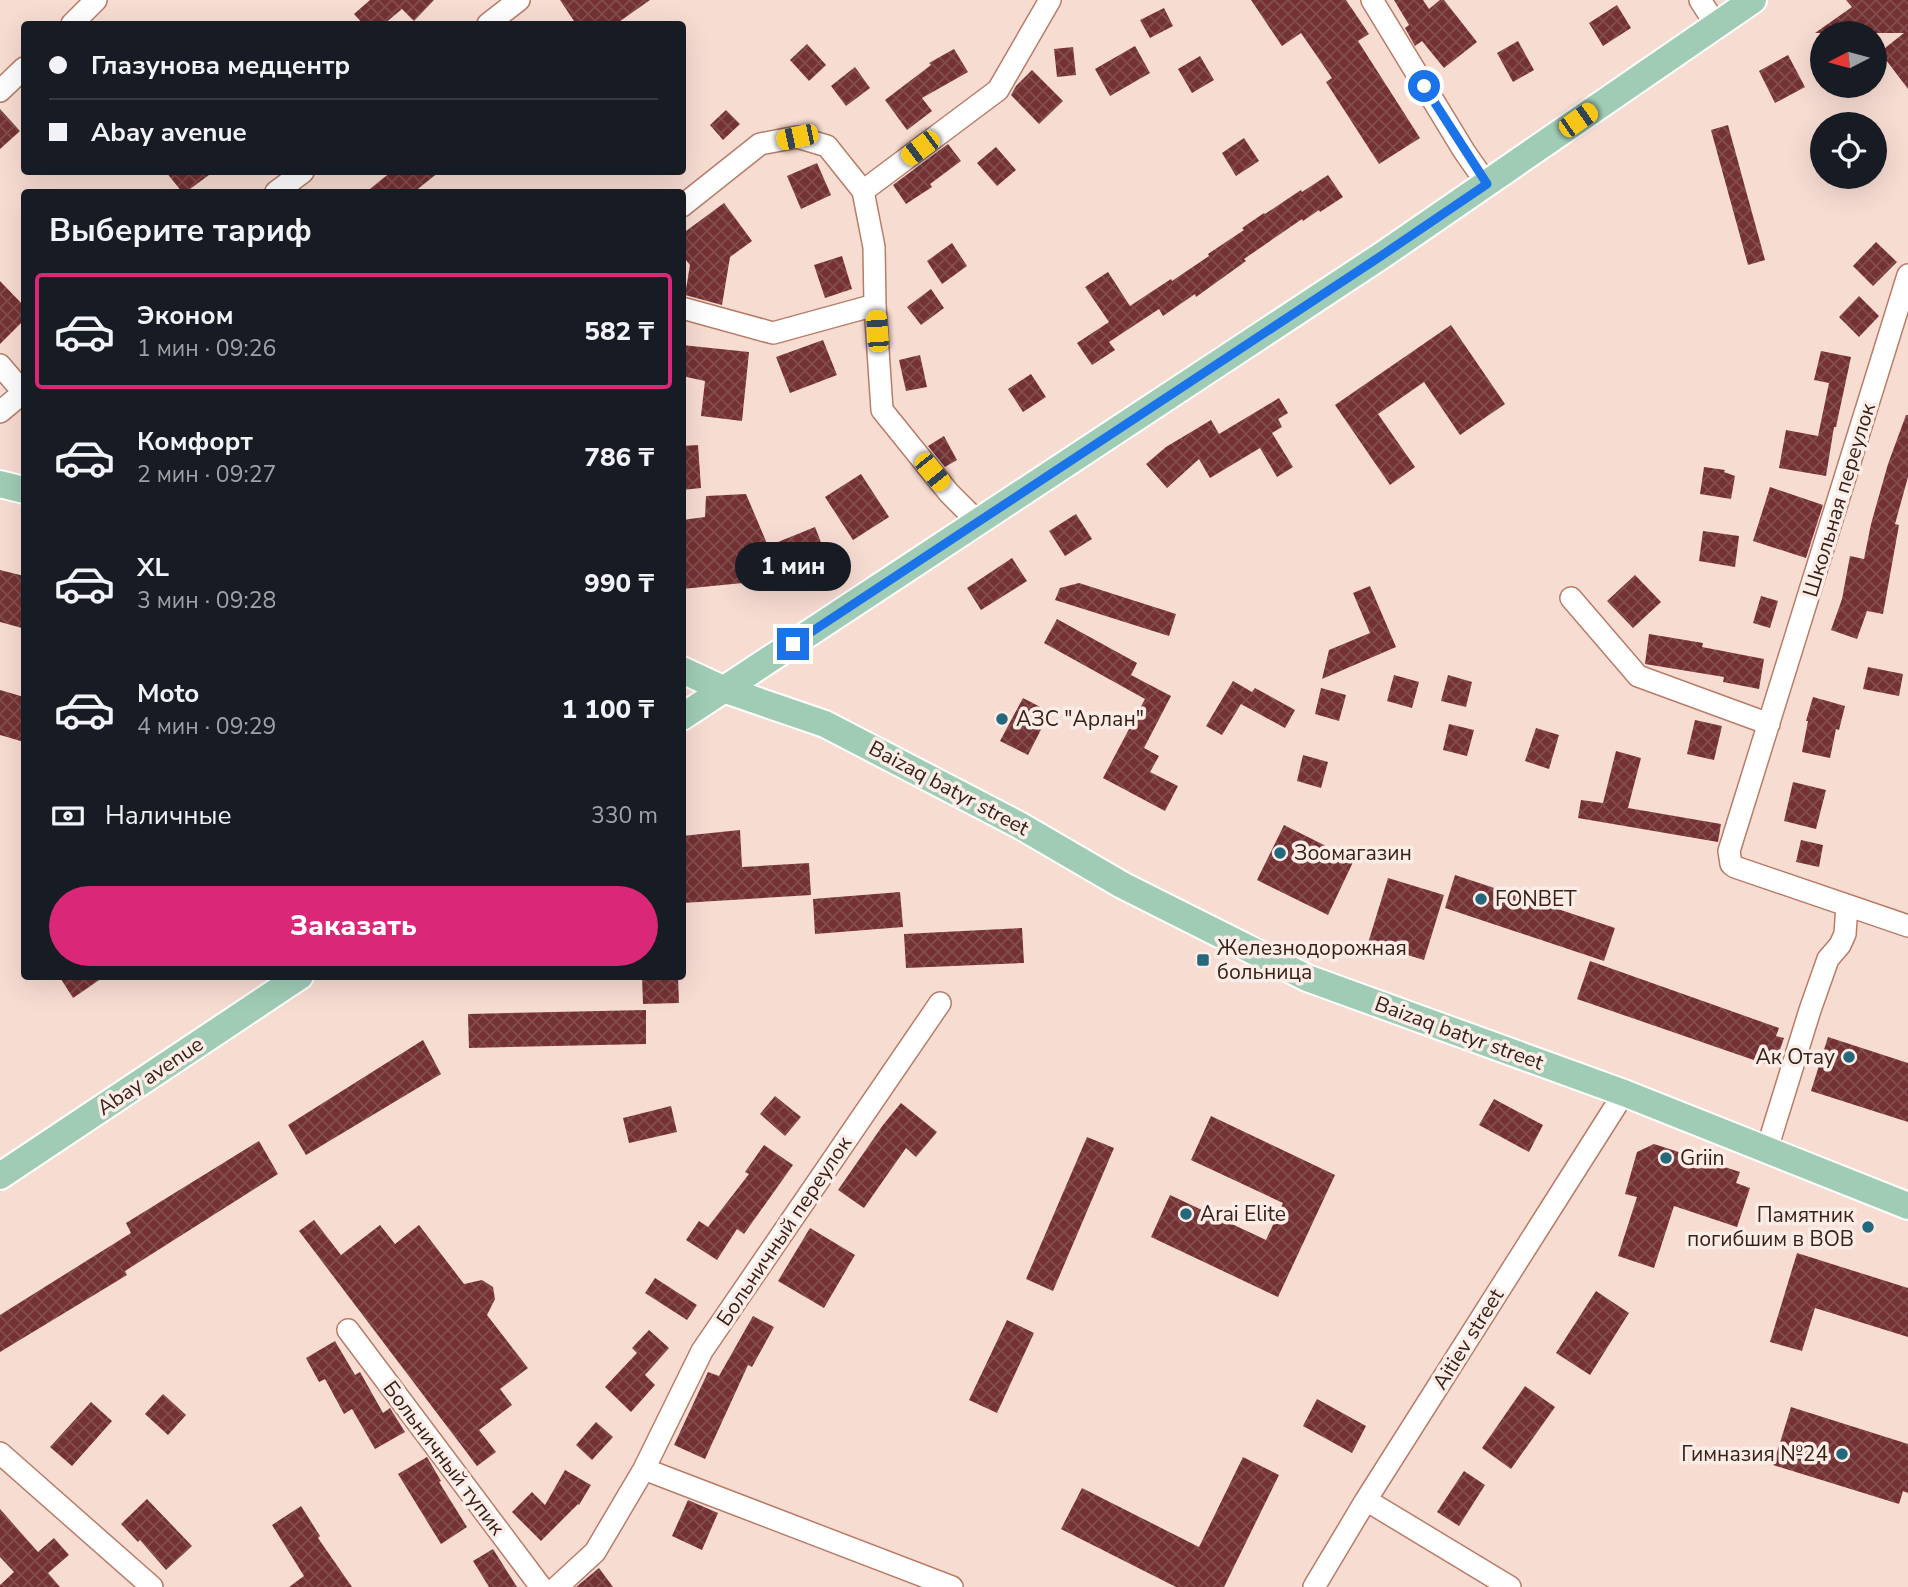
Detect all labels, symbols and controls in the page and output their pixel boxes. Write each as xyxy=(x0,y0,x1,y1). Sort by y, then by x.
north arrow xyxy=(1810,21,1886,98)
map controls xyxy=(1810,21,1887,189)
text: Глазунова медцентр xyxy=(91,48,350,83)
route start xyxy=(1408,70,1440,102)
car xyxy=(1555,99,1602,141)
button: locate xyxy=(1810,112,1887,189)
text: Abay avenue xyxy=(91,115,247,150)
car xyxy=(775,122,820,152)
car xyxy=(897,127,944,169)
text: Выберите тариф xyxy=(49,209,312,252)
text: Эконом xyxy=(137,298,234,333)
icon: car xyxy=(53,300,116,363)
car xyxy=(866,309,889,353)
text: 582 ₸ xyxy=(584,314,654,349)
text: 1 мин · 09:26 xyxy=(137,333,276,364)
street label: Школьная переулок xyxy=(1796,399,1882,600)
text: Комфорт xyxy=(137,424,253,459)
icon: car xyxy=(53,426,116,489)
text: 786 ₸ xyxy=(584,440,654,475)
car xyxy=(911,449,954,495)
text: 2 мин · 09:27 xyxy=(137,459,276,490)
callout: 1 мин xyxy=(735,542,851,592)
text: XL xyxy=(137,550,169,585)
text: 1 мин xyxy=(761,551,825,582)
icon: car xyxy=(53,552,116,615)
text: 990 ₸ xyxy=(584,566,654,601)
text: 3 мин · 09:28 xyxy=(137,585,276,616)
route end xyxy=(777,628,809,660)
text: Moto xyxy=(137,676,199,711)
icon: car xyxy=(53,678,116,741)
text: 1 100 ₸ xyxy=(562,692,654,727)
place label: АЗС "Арлан" xyxy=(1016,705,1144,733)
text: 4 мин · 09:29 xyxy=(137,711,276,742)
marker: АЗС "Арлан" xyxy=(994,711,1010,727)
street label: Baizaq batyr street xyxy=(864,734,1035,842)
icon: cash xyxy=(49,797,87,835)
text: Наличные xyxy=(105,798,232,833)
text: 330 m xyxy=(591,800,658,831)
place label: Зоомагазин xyxy=(1294,839,1412,867)
marker: Зоомагазин xyxy=(1272,845,1288,861)
place label: FONBET xyxy=(1495,885,1577,913)
button: Заказать xyxy=(49,886,658,966)
marker: FONBET xyxy=(1473,891,1489,907)
place label: Железнодорожная больница xyxy=(1217,934,1407,986)
marker: Железнодорожная больница xyxy=(1195,952,1211,968)
street label: Baizaq batyr street xyxy=(1371,989,1548,1077)
street label: Abay avenue xyxy=(91,1030,209,1122)
place label: Ак Отау xyxy=(1755,1043,1835,1071)
marker: Ак Отау xyxy=(1841,1049,1857,1065)
street label: Больничный переулок xyxy=(710,1130,859,1331)
place label: Griin xyxy=(1680,1144,1724,1172)
marker: Griin xyxy=(1658,1150,1674,1166)
place label: Arai Elite xyxy=(1200,1200,1286,1228)
place label: Памятник погибшим в ВОВ xyxy=(1687,1201,1855,1253)
marker: Arai Elite xyxy=(1178,1206,1194,1222)
marker: Памятник погибшим в ВОВ xyxy=(1860,1219,1876,1235)
street label: Aitiev street xyxy=(1426,1283,1510,1395)
street label: Больничный тупик xyxy=(377,1375,512,1542)
place label: Гимназия №24 xyxy=(1681,1440,1828,1468)
marker: Гимназия №24 xyxy=(1834,1446,1850,1462)

